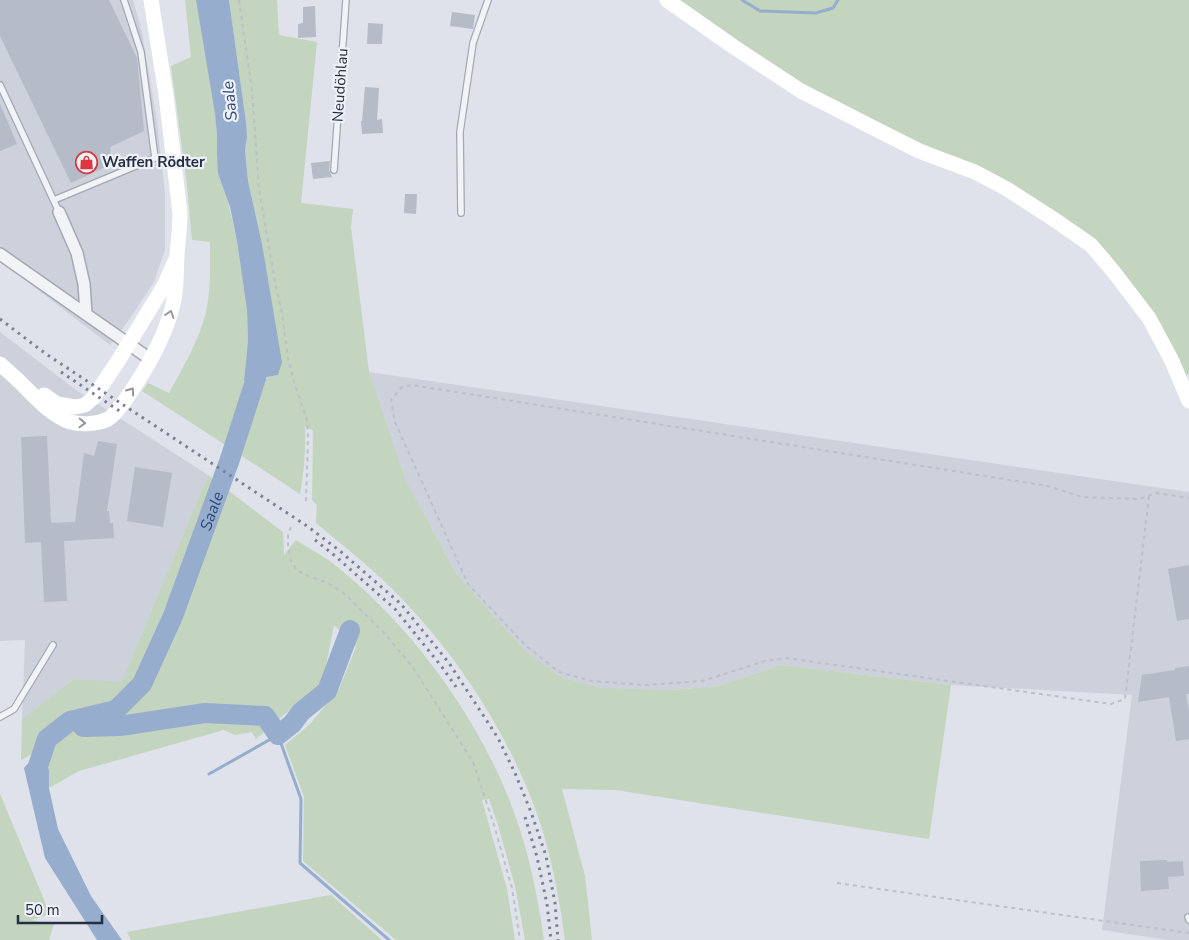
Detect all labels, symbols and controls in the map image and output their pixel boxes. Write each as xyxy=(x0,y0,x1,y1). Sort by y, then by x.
street label: Neudöhlau xyxy=(327,47,353,123)
water label: Saale xyxy=(217,79,243,122)
shop icon: Waffen Rödter xyxy=(74,150,98,174)
place label: Waffen Rödter xyxy=(102,152,205,172)
one-way arrow xyxy=(164,310,174,319)
one-way arrow xyxy=(125,387,134,397)
one-way arrow xyxy=(78,417,86,428)
water label: Saale xyxy=(195,488,229,534)
scale bar xyxy=(18,892,101,924)
text: 50 m xyxy=(25,900,60,920)

